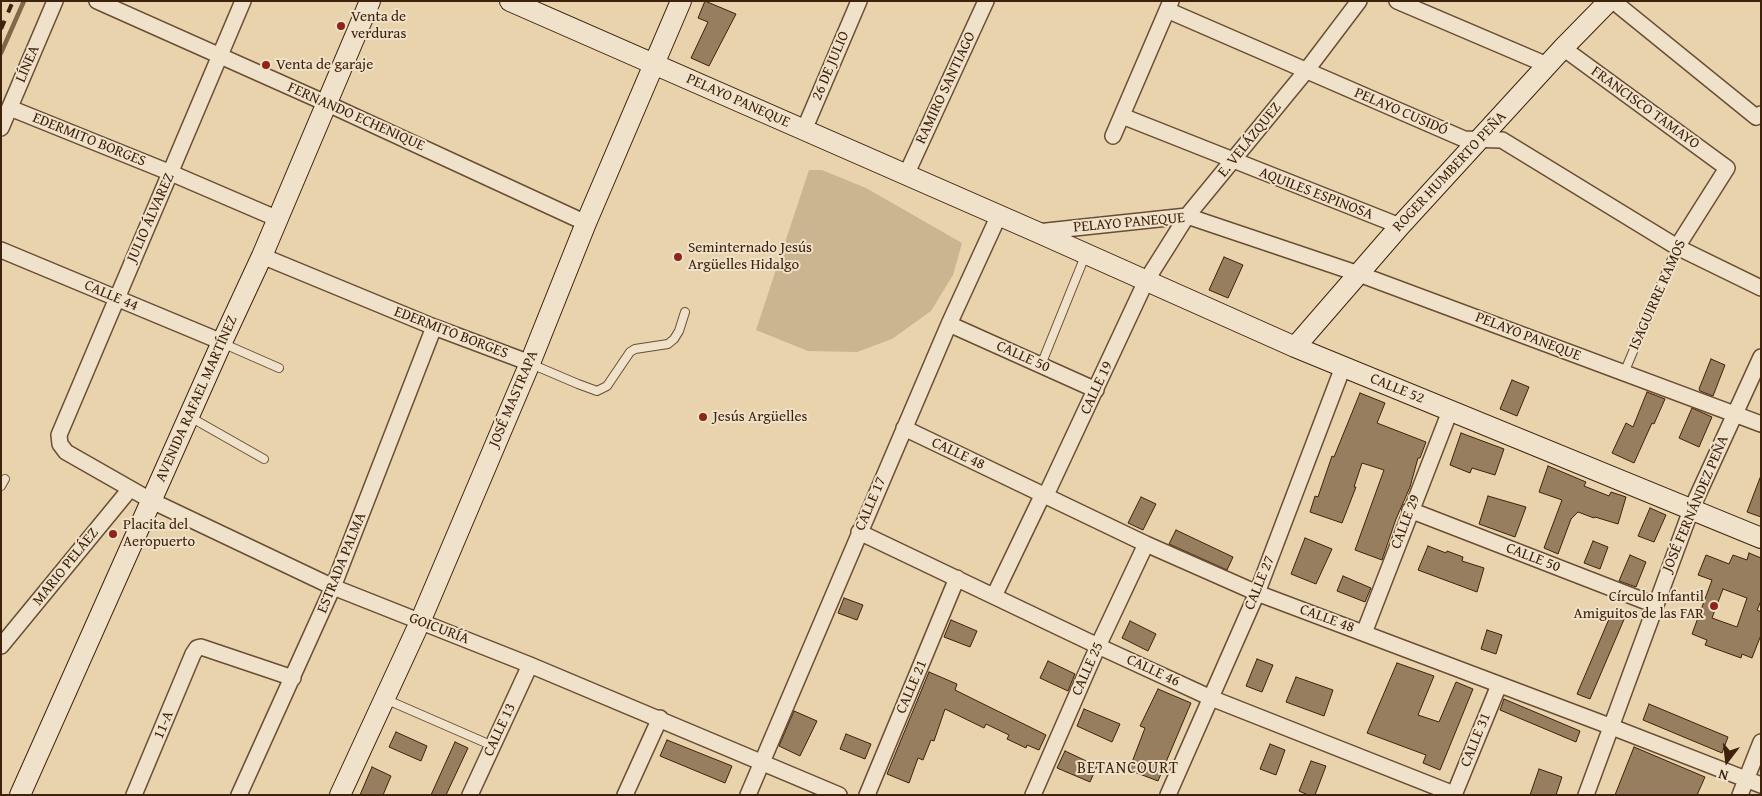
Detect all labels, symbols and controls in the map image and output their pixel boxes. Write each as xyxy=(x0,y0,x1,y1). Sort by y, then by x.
place label: Venta de verduras xyxy=(351,8,406,43)
marker: Venta de verduras xyxy=(335,20,347,32)
street label: 26 DE JULIO xyxy=(808,29,854,103)
street label: RAMIRO SANTIAGO xyxy=(912,29,980,147)
street label: LÍNEA xyxy=(12,43,44,85)
place label: Venta de garaje xyxy=(276,56,373,74)
marker: Venta de garaje xyxy=(260,59,272,71)
street label: FRANCISCO TAMAYO xyxy=(1587,63,1703,153)
street label: PELAYO PANEQUE xyxy=(683,70,793,132)
street label: FERNANDO ECHENIQUE xyxy=(285,79,427,155)
street label: PELAYO CUSIDÓ xyxy=(1352,84,1450,140)
street label: E. VELÁZQUEZ xyxy=(1214,99,1286,181)
street label: ROGER HUMBERTO PEÑA xyxy=(1390,108,1510,236)
street label: EDERMITO BORGES xyxy=(30,109,148,171)
street label: AQUILES ESPINOSA xyxy=(1256,164,1376,224)
street label: JULIO ÁLVAREZ xyxy=(123,171,179,265)
street label: PELAYO PANEQUE xyxy=(1073,209,1185,237)
street label: ISAGUIRRE RAMOS xyxy=(1626,237,1690,353)
place label: Seminternado Jesús Argüelles Hidalgo xyxy=(688,239,812,274)
marker: Seminternado Jesús Argüelles Hidalgo xyxy=(672,251,684,263)
street label: CALLE 44 xyxy=(81,277,141,315)
street label: EDERMITO BORGES xyxy=(391,303,511,363)
street label: PELAYO PANEQUE xyxy=(1473,309,1583,365)
street label: AVENIDA RAFAEL MARTÍNEZ xyxy=(152,313,242,485)
street label: CALLE 50 xyxy=(993,337,1053,377)
street label: JOSÉ MASTRAPA xyxy=(486,348,542,450)
street label: CALLE 19 xyxy=(1077,358,1117,418)
street label: CALLE 52 xyxy=(1367,370,1427,408)
place label: Jesús Argüelles xyxy=(713,408,807,426)
marker: Jesús Argüelles xyxy=(697,411,709,423)
street label: JOSÉ FERNÁNDEZ PEÑA xyxy=(1659,433,1733,575)
street label: CALLE 48 xyxy=(928,434,988,474)
street label: CALLE 17 xyxy=(852,474,890,534)
street label: CALLE 29 xyxy=(1387,492,1425,552)
street label: ESTRADA PALMA xyxy=(314,510,370,616)
place label: Placita del Aeropuerto xyxy=(123,516,195,551)
street label: MARIO PELÁEZ xyxy=(29,525,103,609)
marker: Placita del Aeropuerto xyxy=(107,528,119,540)
street label: CALLE 50 xyxy=(1503,539,1563,577)
street label: CALLE 27 xyxy=(1241,553,1279,613)
place label: Círculo Infantil Amiguitos de las FAR xyxy=(1574,588,1704,623)
marker: Círculo Infantil Amiguitos de las FAR xyxy=(1708,600,1720,612)
street label: CALLE 48 xyxy=(1297,601,1357,637)
street label: GOICURÍA xyxy=(406,609,472,649)
street label: CALLE 25 xyxy=(1068,639,1108,699)
street label: CALLE 46 xyxy=(1123,651,1183,691)
street label: CALLE 21 xyxy=(893,657,931,717)
street label: CALLE 13 xyxy=(480,700,520,760)
street label: 11-A xyxy=(150,708,178,742)
street label: CALLE 31 xyxy=(1457,710,1495,770)
north arrow xyxy=(1702,736,1752,786)
district label: BETANCOURT xyxy=(1076,759,1180,779)
text: N xyxy=(1716,765,1730,786)

